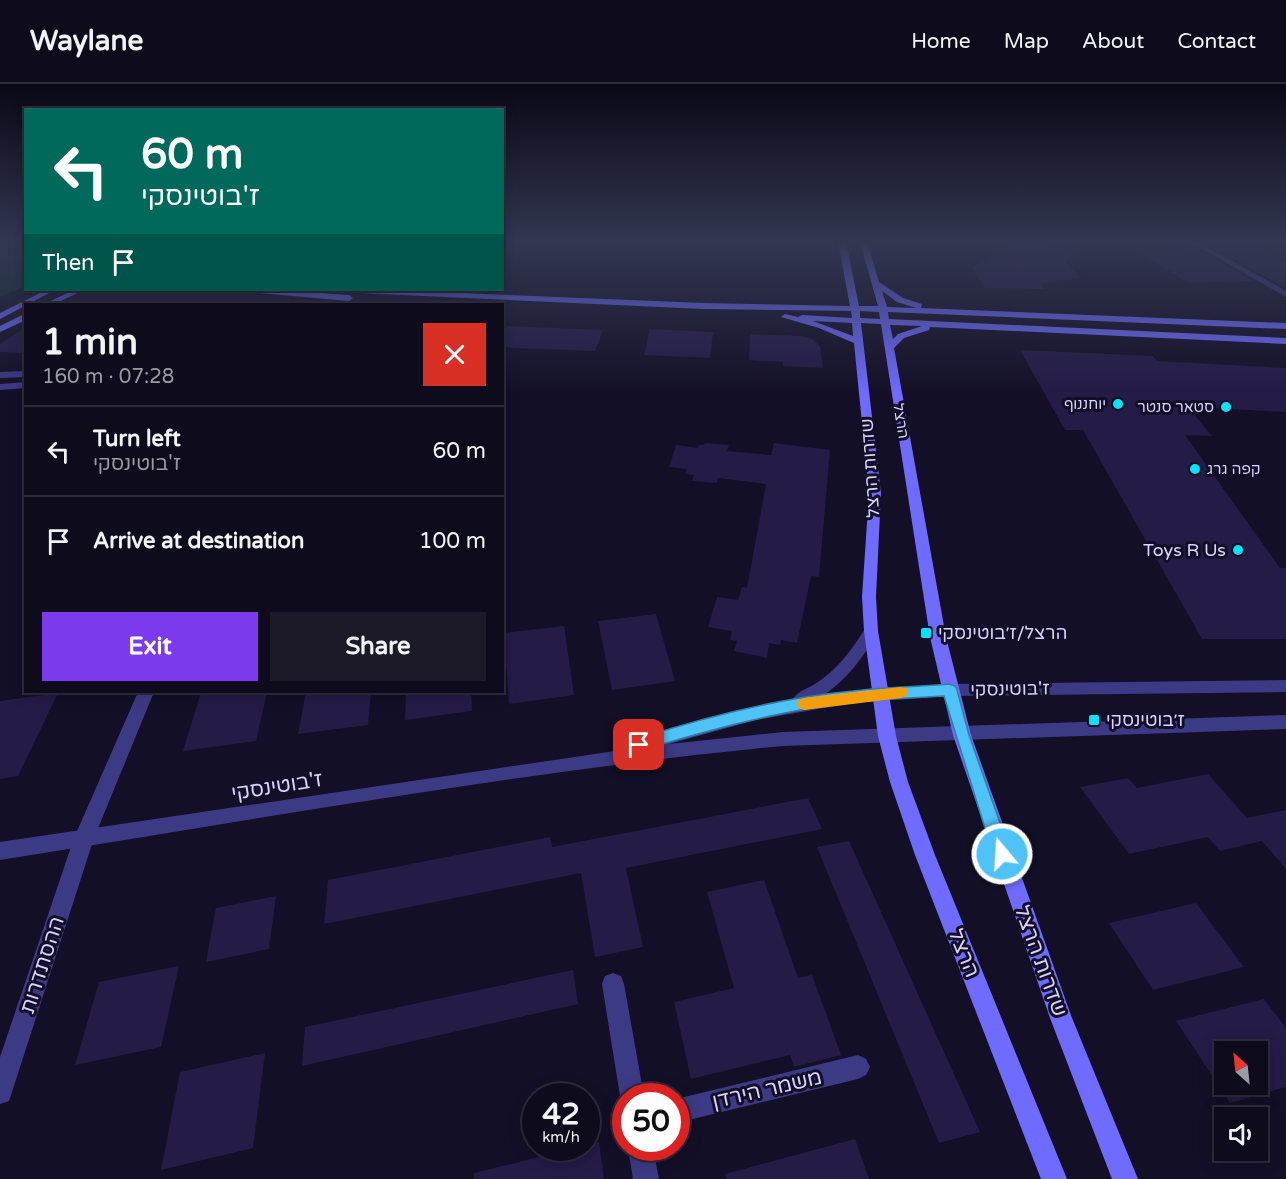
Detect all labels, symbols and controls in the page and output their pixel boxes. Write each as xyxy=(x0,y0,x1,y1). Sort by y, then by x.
text: Waylane xyxy=(30,24,143,58)
text: Home xyxy=(911,29,971,54)
text: Map xyxy=(1004,29,1049,54)
text: About xyxy=(1082,29,1144,54)
text: Contact xyxy=(1177,29,1256,54)
text: 60 m xyxy=(141,129,243,180)
icon: left xyxy=(42,132,120,210)
text: ז'בוטינסקי xyxy=(141,180,260,213)
icon: arrive xyxy=(107,246,140,279)
text: Then xyxy=(42,250,95,276)
text: 1 min xyxy=(42,321,138,364)
button: close xyxy=(423,323,486,386)
text: 160 m · 07:28 xyxy=(42,365,174,389)
place label: יוחננוף xyxy=(1064,395,1106,413)
marker: יוחננוף xyxy=(1111,397,1125,411)
place label: סטאר סנטר xyxy=(1137,398,1214,416)
marker: סטאר סנטר xyxy=(1219,400,1233,414)
street label: הרצל xyxy=(889,402,913,440)
street label: שדרות הרצל xyxy=(856,418,884,518)
text: Turn left xyxy=(93,426,181,452)
icon: left xyxy=(42,435,75,468)
text: 60 m xyxy=(432,438,486,464)
text: ז'בוטינסקי xyxy=(93,452,181,476)
place label: קפה גרג xyxy=(1207,460,1260,478)
marker: קפה גרג xyxy=(1188,462,1202,476)
icon: arrive xyxy=(42,525,75,558)
text: Arrive at destination xyxy=(93,528,304,554)
text: 100 m xyxy=(419,528,486,554)
place label: Toys R Us xyxy=(1143,539,1226,561)
marker: Toys R Us xyxy=(1231,543,1245,557)
button: Exit xyxy=(42,612,258,681)
button: Share xyxy=(270,612,486,681)
place label: הרצל/ז׳בוטינסקי xyxy=(938,622,1067,644)
marker: הרצל/ז׳בוטינסקי xyxy=(919,626,933,640)
street label: ז'בוטינסקי xyxy=(970,677,1050,701)
place label: ז׳בוטינסקי xyxy=(1106,709,1185,731)
marker: ז׳בוטינסקי xyxy=(1087,713,1101,727)
pin xyxy=(613,719,664,770)
icon: arrive xyxy=(622,728,655,761)
street label: ז'בוטינסקי xyxy=(229,767,325,806)
position arrow xyxy=(970,822,1034,886)
street label: שדרות הרצל xyxy=(1009,902,1072,1020)
street label: ההסתדרות xyxy=(15,913,70,1017)
street label: הרצל xyxy=(943,925,984,981)
north arrow xyxy=(1214,1041,1268,1095)
map controls xyxy=(1214,1041,1268,1161)
street label: משמר הירדן xyxy=(710,1065,824,1114)
speed limit sign: 50 xyxy=(612,1083,690,1161)
text: 42 xyxy=(542,1096,580,1133)
button: sound xyxy=(1214,1107,1268,1161)
text: km/h xyxy=(542,1128,580,1146)

